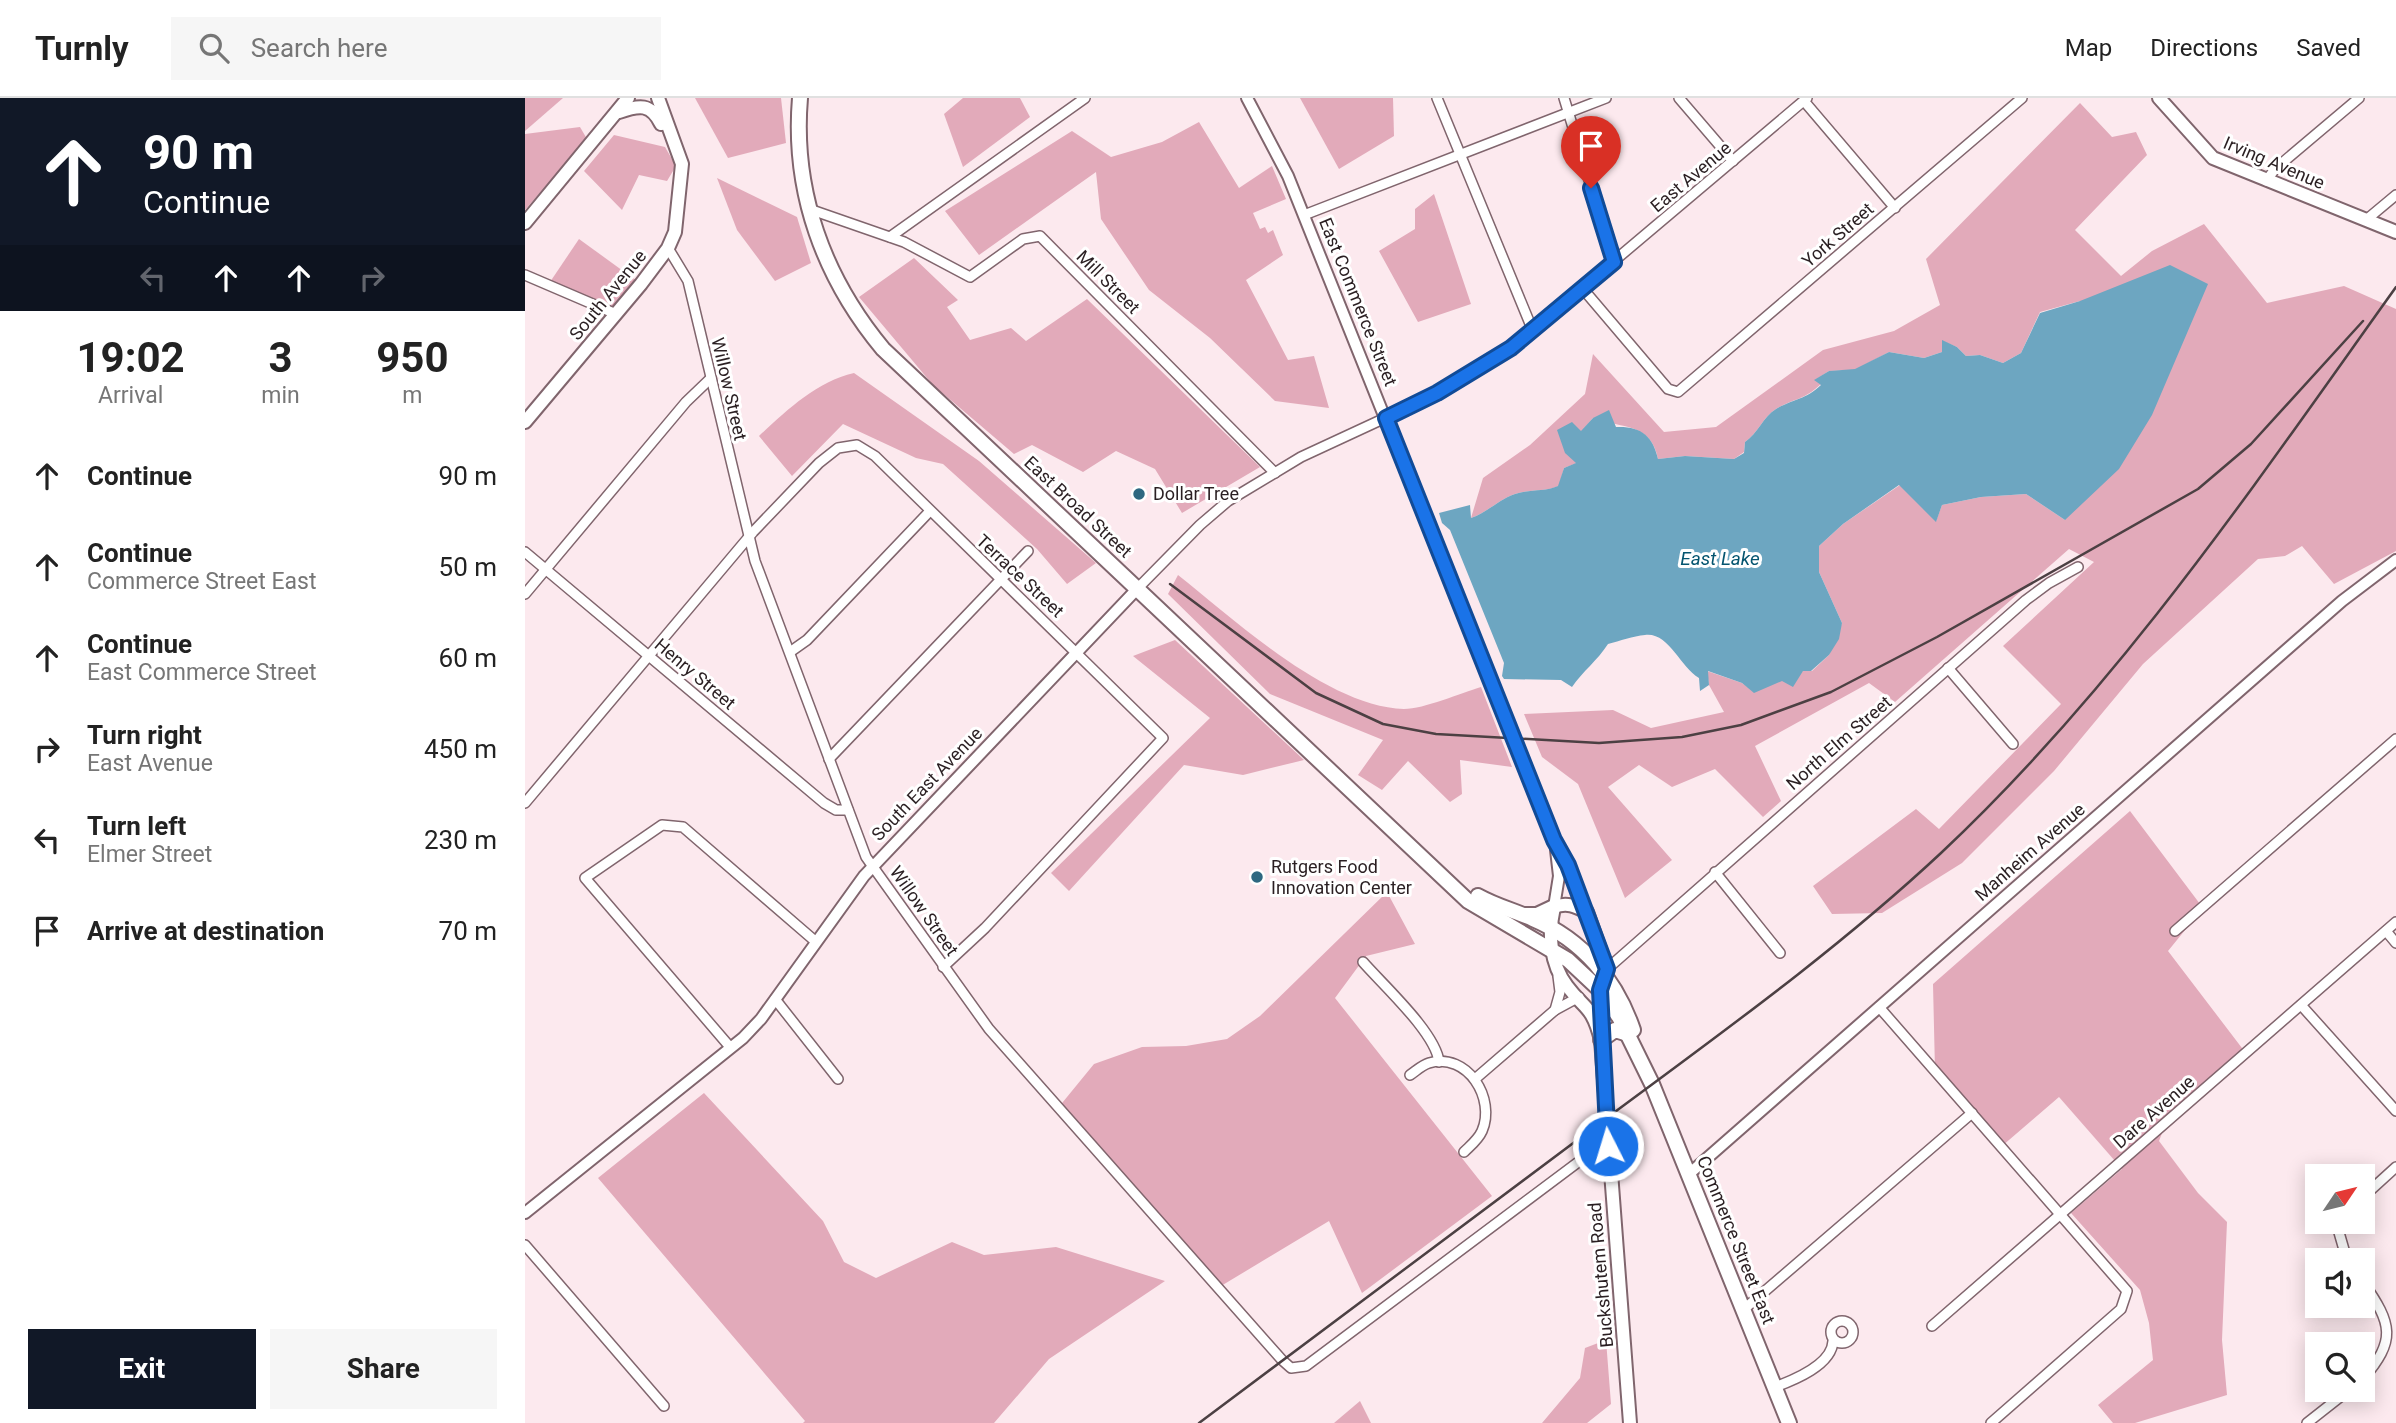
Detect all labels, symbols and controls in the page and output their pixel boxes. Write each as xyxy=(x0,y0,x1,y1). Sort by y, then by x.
search box xyxy=(171,17,661,80)
text: Turnly xyxy=(35,29,129,68)
icon: search xyxy=(195,29,233,67)
text: Search here xyxy=(251,33,387,63)
text: Map xyxy=(2065,34,2112,62)
text: Directions xyxy=(2150,34,2258,62)
text: Saved xyxy=(2296,34,2361,62)
pin xyxy=(1561,116,1621,188)
text: 90 m xyxy=(143,124,254,181)
icon: ahead xyxy=(28,126,119,217)
icon: arrive xyxy=(1572,127,1610,165)
street label: Irving Avenue xyxy=(2221,132,2328,193)
street label: East Avenue xyxy=(1646,137,1735,216)
text: Continue xyxy=(143,183,270,221)
street label: York Street xyxy=(1798,198,1878,271)
street label: East Commerce Street xyxy=(1315,215,1402,389)
street label: South Avenue xyxy=(565,245,650,344)
street label: Mill Street xyxy=(1072,246,1144,318)
icon: left xyxy=(134,259,172,297)
icon: ahead xyxy=(207,259,245,297)
icon: ahead xyxy=(280,259,318,297)
icon: right xyxy=(353,259,391,297)
text: 19:02 xyxy=(77,333,185,382)
text: 3 xyxy=(268,333,293,382)
text: 950 xyxy=(376,333,449,382)
street label: Willow Street xyxy=(707,335,752,442)
text: Arrival xyxy=(98,382,163,409)
text: min xyxy=(261,382,300,409)
text: m xyxy=(402,382,422,409)
street label: East Broad Street xyxy=(1020,452,1136,562)
icon: ahead xyxy=(28,457,66,495)
text: Continue xyxy=(87,461,192,491)
text: 90 m xyxy=(439,461,497,491)
place label: Dollar Tree xyxy=(1153,483,1239,504)
marker: Dollar Tree xyxy=(1131,486,1147,502)
street label: Terrace Street xyxy=(972,530,1069,622)
text: Continue xyxy=(87,538,192,568)
water label: East Lake xyxy=(1680,547,1760,570)
icon: ahead xyxy=(28,548,66,586)
text: 50 m xyxy=(439,552,497,582)
text: Commerce Street East xyxy=(87,568,317,595)
text: Continue xyxy=(87,629,192,659)
street label: Henry Street xyxy=(651,634,740,714)
icon: ahead xyxy=(28,639,66,677)
text: 60 m xyxy=(439,643,497,673)
text: East Commerce Street xyxy=(87,659,317,686)
street label: North Elm Street xyxy=(1782,691,1896,794)
text: Turn right xyxy=(87,720,202,750)
street label: South East Avenue xyxy=(867,723,986,845)
icon: right xyxy=(28,730,66,768)
text: 450 m xyxy=(424,734,497,764)
text: East Avenue xyxy=(87,750,213,777)
street label: Manheim Avenue xyxy=(1971,798,2089,905)
text: Turn left xyxy=(87,811,186,841)
icon: left xyxy=(28,821,66,859)
text: 230 m xyxy=(424,825,497,855)
text: Elmer Street xyxy=(87,841,212,868)
place label: Rutgers Food Innovation Center xyxy=(1271,856,1412,898)
street label: Willow Street xyxy=(886,862,963,960)
marker: Rutgers Food Innovation Center xyxy=(1249,869,1265,885)
icon: arrive xyxy=(28,912,66,950)
text: Arrive at destination xyxy=(87,916,324,946)
text: 70 m xyxy=(439,916,497,946)
street label: Dare Avenue xyxy=(2109,1071,2198,1152)
position arrow xyxy=(1571,1109,1645,1183)
street label: Commerce Street East xyxy=(1693,1153,1780,1327)
north arrow xyxy=(2305,1164,2375,1234)
map controls xyxy=(2305,1164,2375,1402)
street label: Buckshutem Road xyxy=(1584,1202,1617,1349)
button: sound xyxy=(2305,1248,2375,1318)
button: Exit xyxy=(28,1329,256,1409)
button: Share xyxy=(270,1329,497,1409)
button: search xyxy=(2305,1332,2375,1402)

